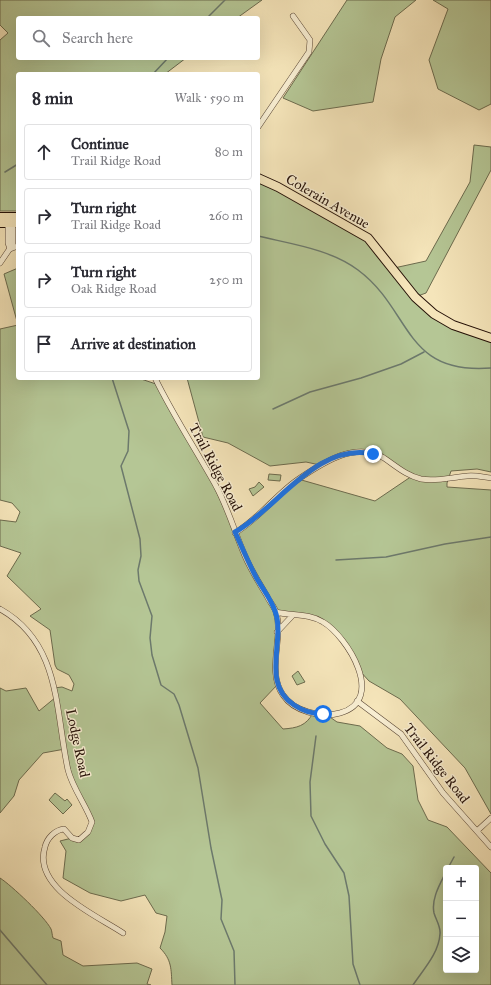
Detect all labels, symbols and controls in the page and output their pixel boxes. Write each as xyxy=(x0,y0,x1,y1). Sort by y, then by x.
search box xyxy=(16,16,260,60)
icon: search xyxy=(30,27,52,49)
text: Search here xyxy=(62,29,133,47)
text: 8 min xyxy=(32,88,73,109)
text: Walk · 590 m xyxy=(174,90,244,106)
text: Continue xyxy=(71,135,129,153)
icon: ahead xyxy=(33,141,55,163)
text: 80 m xyxy=(215,144,243,160)
text: Trail Ridge Road xyxy=(71,153,161,169)
street label: Colerain Avenue xyxy=(283,171,373,232)
text: Turn right xyxy=(71,199,136,217)
icon: right xyxy=(33,205,55,227)
text: 260 m xyxy=(209,208,243,224)
text: Trail Ridge Road xyxy=(71,217,161,233)
text: Turn right xyxy=(71,263,136,281)
icon: right xyxy=(33,269,55,291)
text: 250 m xyxy=(209,272,243,288)
text: Oak Ridge Road xyxy=(71,281,156,297)
icon: arrive xyxy=(33,333,55,355)
text: Arrive at destination xyxy=(71,335,196,353)
street label: Trail Ridge Road xyxy=(185,420,246,514)
route end xyxy=(364,445,382,463)
route start xyxy=(314,705,332,723)
street label: Lodge Road xyxy=(62,707,93,779)
street label: Trail Ridge Road xyxy=(400,720,473,807)
map controls xyxy=(443,865,479,973)
button: + xyxy=(443,865,479,901)
button: − xyxy=(443,901,479,937)
button: layers xyxy=(443,937,479,973)

